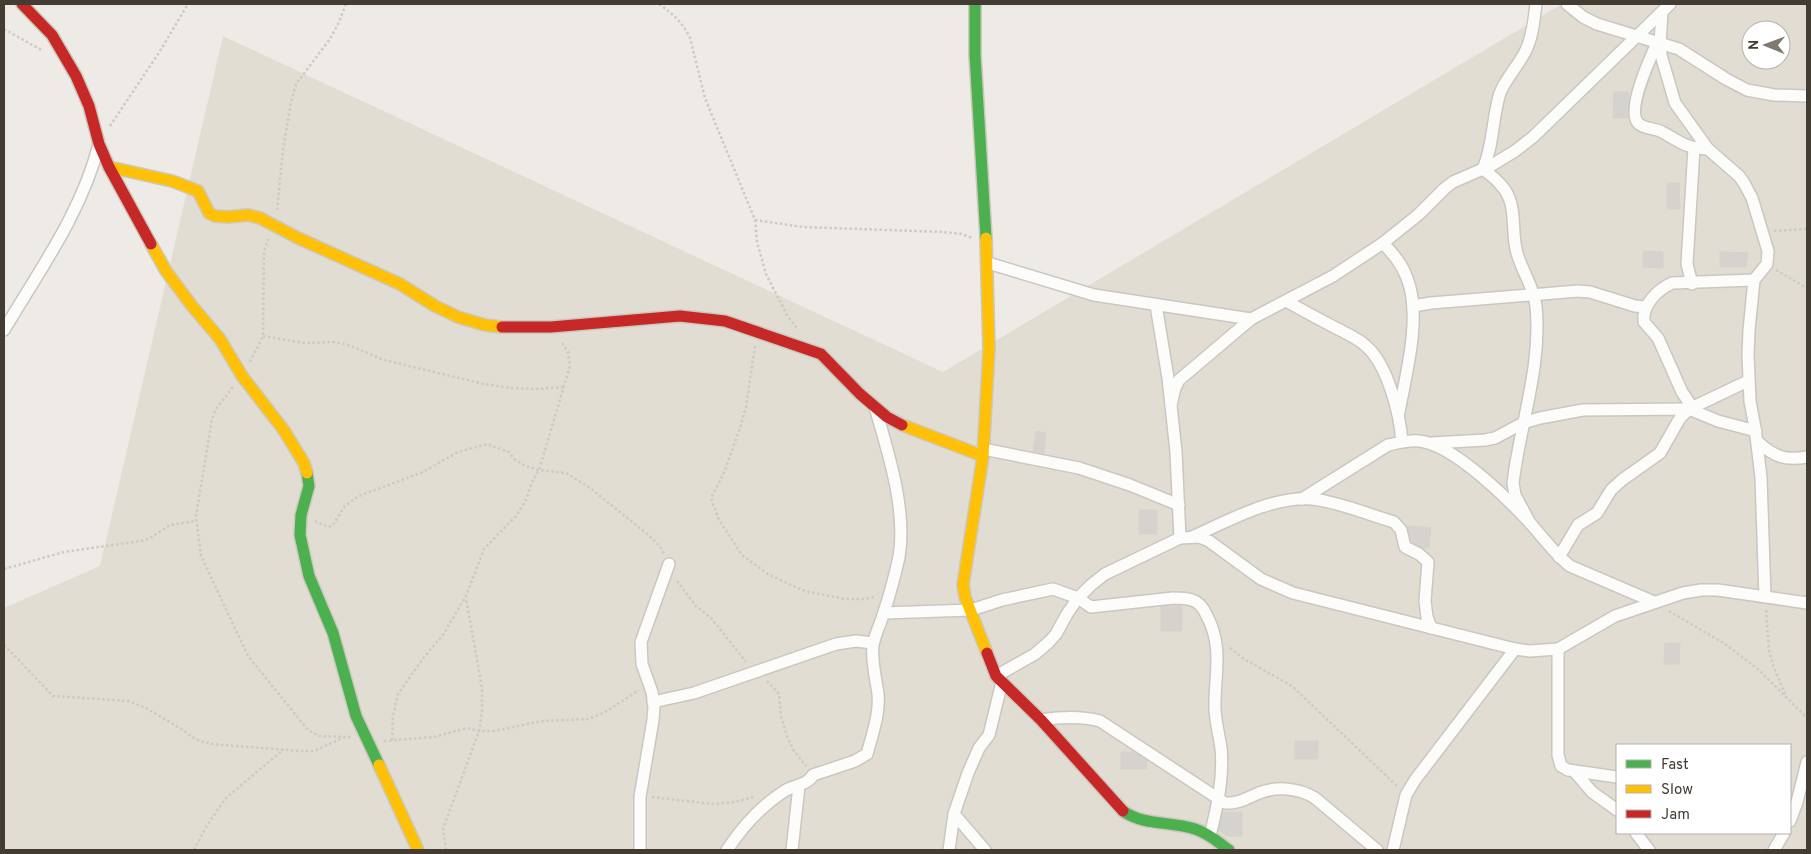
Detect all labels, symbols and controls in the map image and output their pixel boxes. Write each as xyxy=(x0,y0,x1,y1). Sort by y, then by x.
north arrow xyxy=(1741,20,1791,70)
text: N xyxy=(1746,40,1763,50)
legend xyxy=(1616,744,1791,834)
text: Fast xyxy=(1661,756,1689,775)
text: Slow xyxy=(1661,781,1693,800)
text: Jam xyxy=(1661,806,1690,825)

